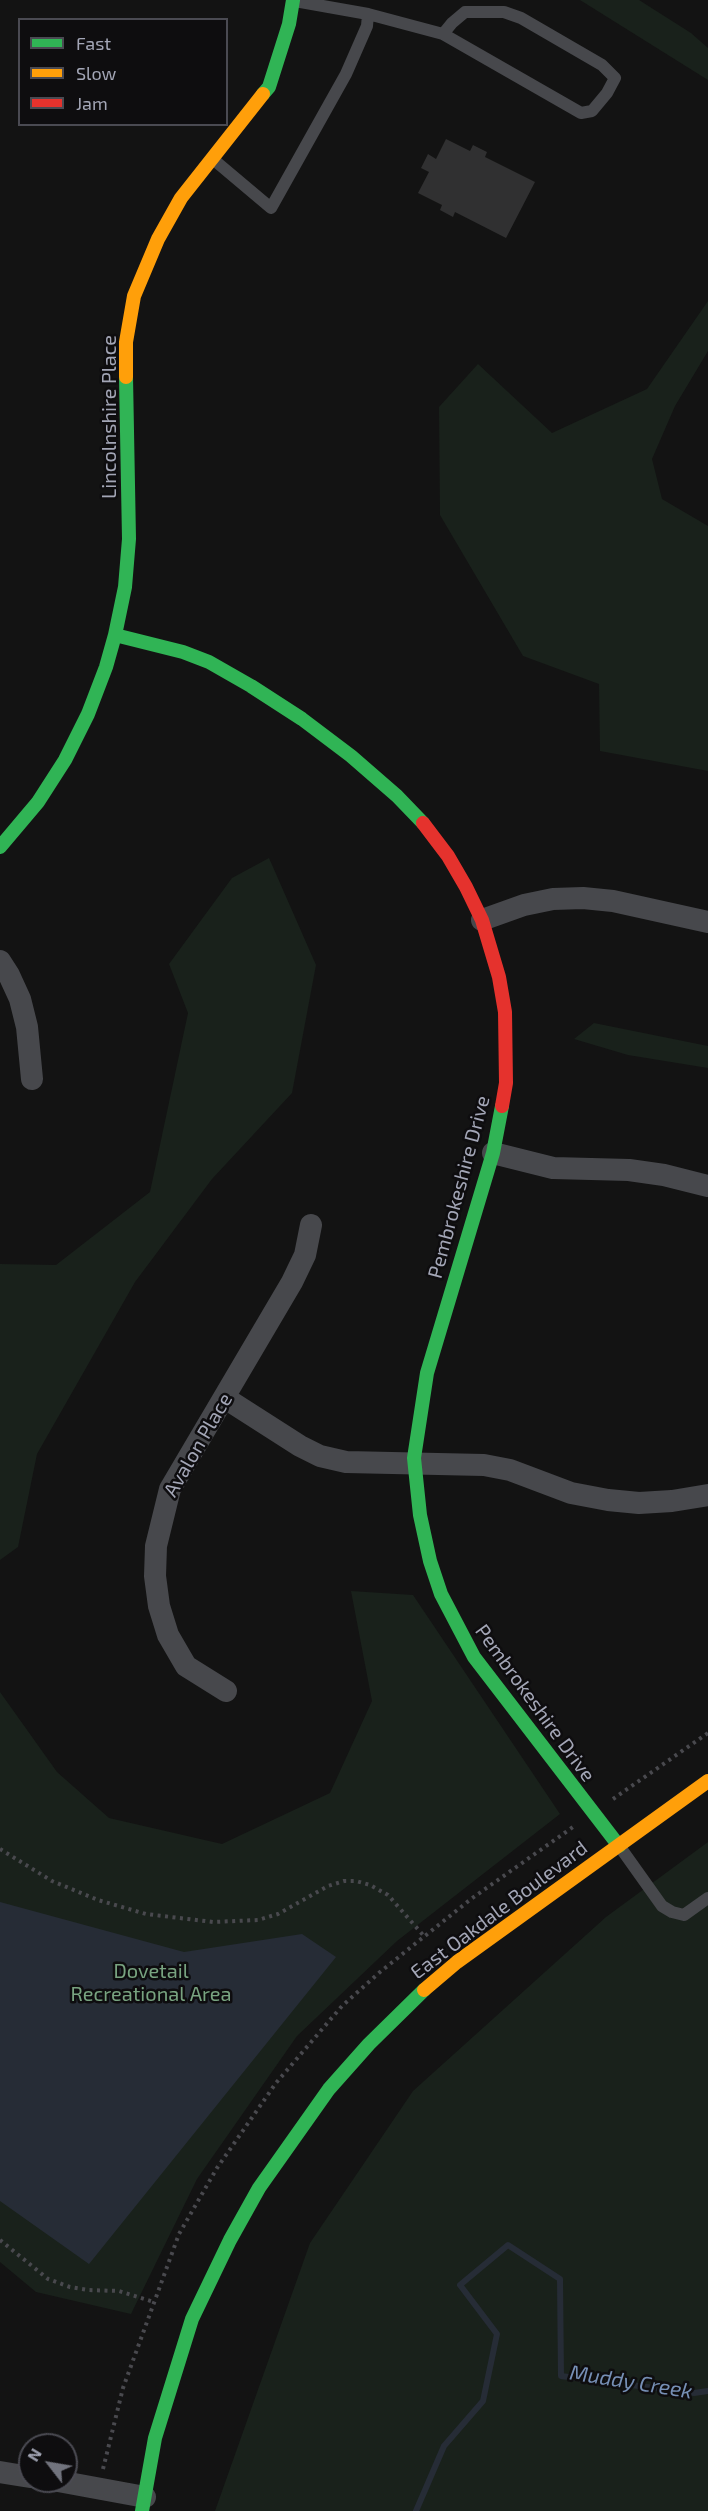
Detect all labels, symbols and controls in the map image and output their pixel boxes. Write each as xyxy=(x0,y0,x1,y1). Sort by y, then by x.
legend xyxy=(18,18,228,126)
text: Fast xyxy=(76,32,111,54)
text: Slow xyxy=(76,62,116,84)
text: Jam xyxy=(76,92,108,114)
street label: Lincolnshire Place xyxy=(97,335,121,499)
street label: Pembrokeshire Drive xyxy=(423,1093,495,1281)
street label: Avalon Place xyxy=(159,1389,237,1501)
street label: Pembrokeshire Drive xyxy=(470,1620,600,1786)
street label: East Oakdale Boulevard xyxy=(406,1836,592,1984)
park label: Dovetail Recreational Area xyxy=(70,1959,232,2006)
water label: Muddy Creek xyxy=(568,2360,694,2404)
north arrow xyxy=(18,2433,78,2493)
text: N xyxy=(23,2445,45,2464)

